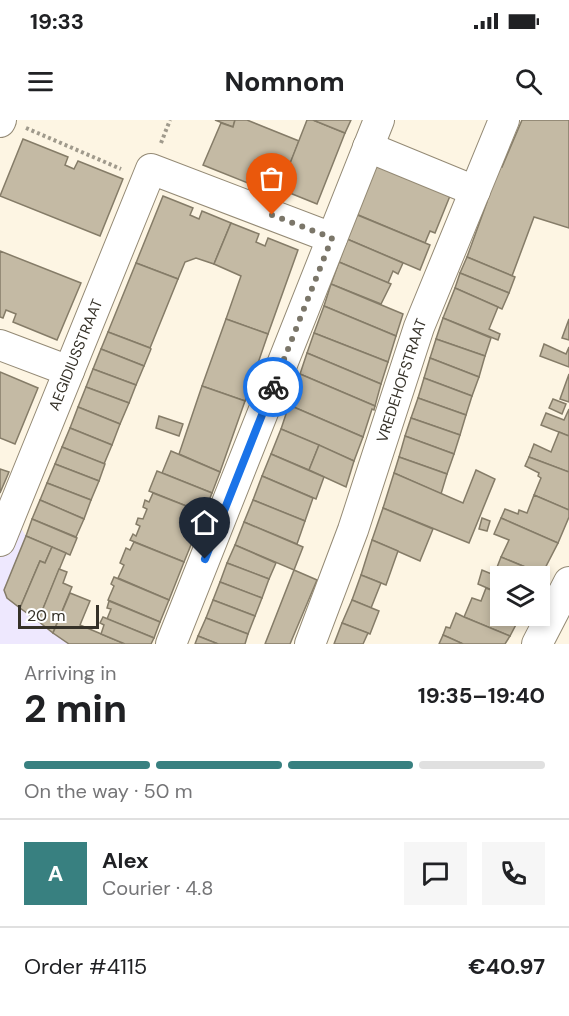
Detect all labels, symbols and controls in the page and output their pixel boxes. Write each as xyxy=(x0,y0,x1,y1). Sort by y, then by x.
text: 19:33 xyxy=(30,7,84,36)
text: Nomnom xyxy=(224,64,345,99)
icon: menu xyxy=(24,65,57,98)
icon: search xyxy=(512,65,545,98)
pin xyxy=(246,153,297,215)
icon: bag xyxy=(255,162,288,195)
street label: AEGIDIUSSTRAAT xyxy=(44,296,107,414)
street label: VREDEHOFSTRAAT xyxy=(372,316,431,445)
courier xyxy=(243,357,303,417)
icon: bike xyxy=(257,371,290,404)
pin xyxy=(179,497,230,559)
icon: home xyxy=(188,506,221,539)
map controls xyxy=(490,566,550,626)
button: layers xyxy=(490,566,550,626)
scale bar xyxy=(18,602,99,630)
text: 20 m xyxy=(27,605,66,626)
text: Arriving in xyxy=(24,660,116,686)
text: 19:35–19:40 xyxy=(418,681,545,710)
text: 2 min xyxy=(24,683,127,734)
text: On the way · 50 m xyxy=(24,778,193,804)
button: chat xyxy=(404,842,467,905)
button: phone xyxy=(482,842,545,905)
text: Alex xyxy=(102,846,149,875)
text: A xyxy=(48,859,63,888)
text: Courier · 4.8 xyxy=(102,875,213,901)
text: Order #4115 xyxy=(24,952,147,981)
text: €40.97 xyxy=(468,952,545,981)

